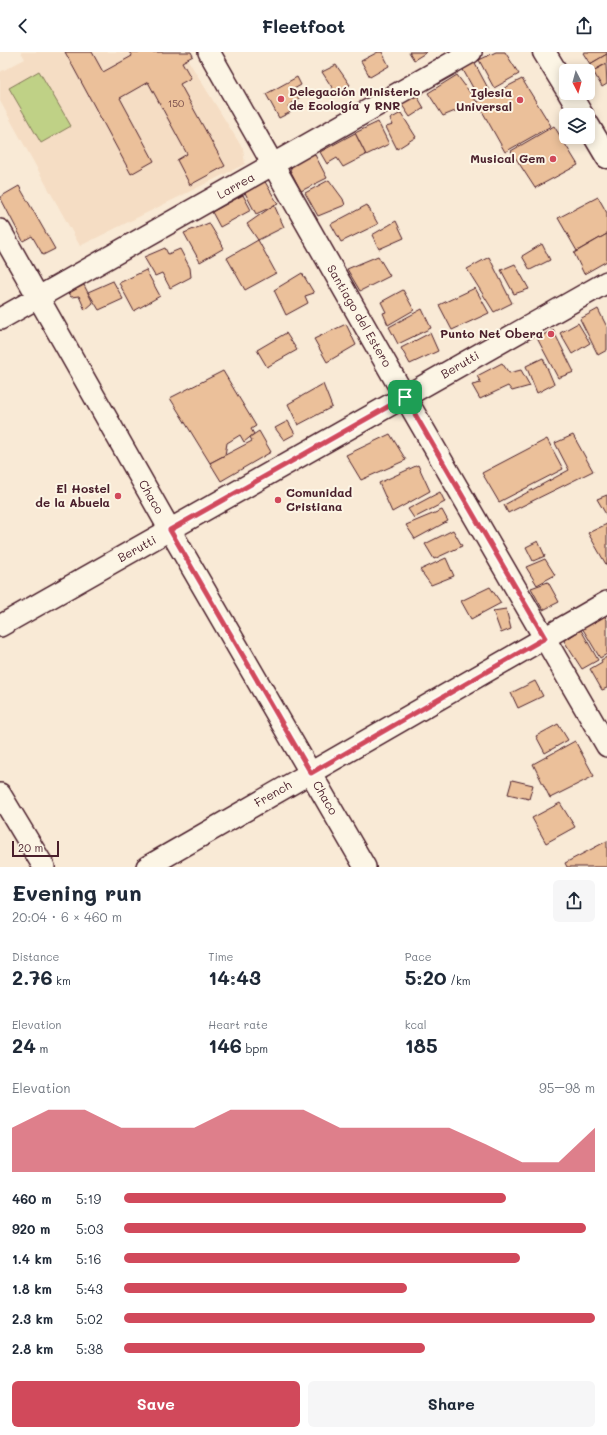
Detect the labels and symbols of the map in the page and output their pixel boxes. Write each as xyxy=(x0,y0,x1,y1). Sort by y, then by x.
north arrow xyxy=(559,64,595,100)
place label: Delegación Ministerio de Ecología y RNR xyxy=(289,83,420,113)
place label: Iglesia Universal xyxy=(456,84,512,114)
marker: Delegación Ministerio de Ecología y RNR xyxy=(276,94,286,104)
marker: Iglesia Universal xyxy=(515,95,525,105)
house number: 150 xyxy=(168,96,184,110)
place label: Musical Gem xyxy=(470,150,545,166)
marker: Musical Gem xyxy=(548,154,558,164)
street label: Larrea xyxy=(214,168,257,202)
street label: Santiago del Estero xyxy=(324,261,396,370)
place label: Punto Net Obera xyxy=(440,325,543,341)
marker: Punto Net Obera xyxy=(546,329,556,339)
street label: Berutti xyxy=(437,347,482,381)
pin xyxy=(388,380,422,414)
street label: Chaco xyxy=(136,476,168,517)
place label: El Hostel de la Abuela xyxy=(35,480,110,510)
place label: Comunidad Cristiana xyxy=(286,484,353,514)
marker: El Hostel de la Abuela xyxy=(113,491,123,501)
marker: Comunidad Cristiana xyxy=(273,495,283,505)
street label: Berutti xyxy=(114,531,159,565)
street label: French xyxy=(251,776,294,810)
street label: Chaco xyxy=(310,777,342,818)
scale bar xyxy=(12,839,59,858)

